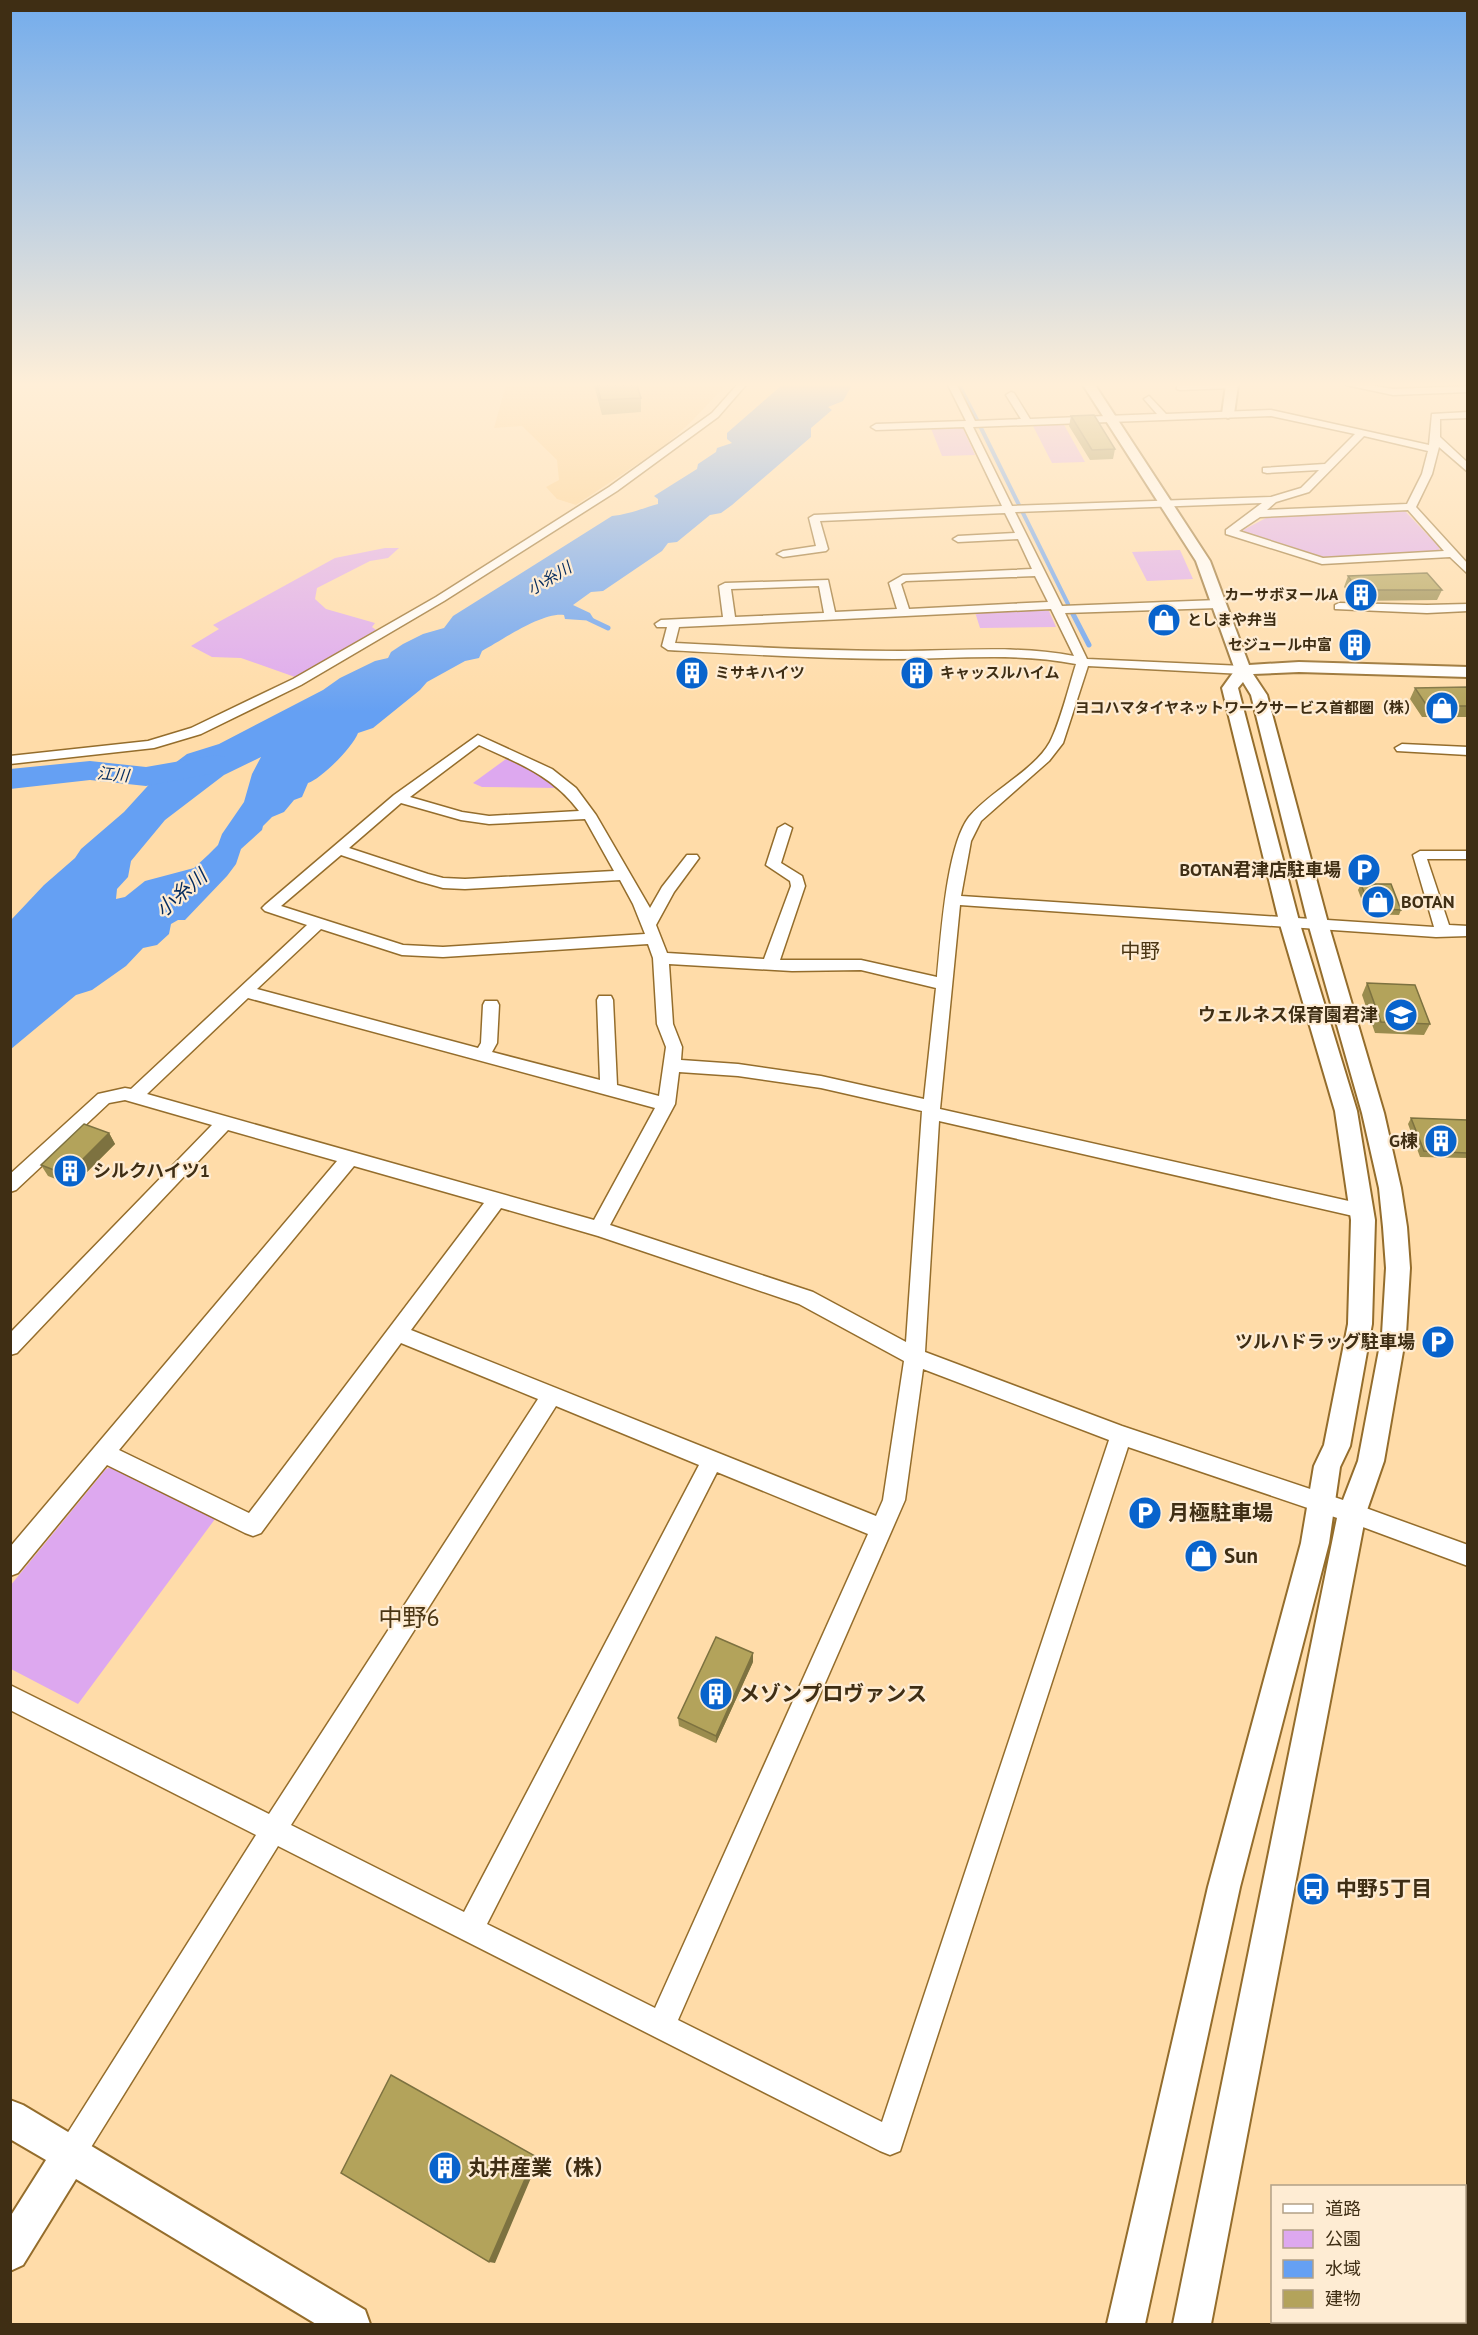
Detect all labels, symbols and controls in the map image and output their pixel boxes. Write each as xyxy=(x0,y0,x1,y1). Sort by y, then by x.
water label: 小糸川 xyxy=(523,556,576,599)
building icon: カーサボヌールA xyxy=(1343,577,1379,613)
place label: カーサボヌールA xyxy=(1224,585,1339,604)
shop icon: としまや弁当 xyxy=(1146,602,1182,638)
place label: としまや弁当 xyxy=(1187,610,1277,629)
building icon: セジュール中富 xyxy=(1337,627,1373,663)
place label: セジュール中富 xyxy=(1228,635,1332,654)
building icon: ミサキハイツ xyxy=(674,655,710,691)
building icon: キャッスルハイム xyxy=(899,655,935,691)
place label: ミサキハイツ xyxy=(715,663,805,682)
place label: キャッスルハイム xyxy=(940,663,1059,682)
shop icon: ヨコハマタイヤネットワークサービス首都圏（株） xyxy=(1424,690,1460,726)
place label: ヨコハマタイヤネットワークサービス首都圏（株） xyxy=(1074,698,1419,717)
water label: 江川 xyxy=(96,763,132,786)
parking icon: BOTAN君津店駐車場 xyxy=(1346,852,1382,888)
place label: BOTAN君津店駐車場 xyxy=(1179,858,1341,881)
water label: 小糸川 xyxy=(150,862,214,922)
shop icon: BOTAN xyxy=(1360,884,1396,920)
place label: BOTAN xyxy=(1401,890,1455,913)
district label: 中野 xyxy=(1120,938,1160,964)
school or university icon: ウェルネス保育園君津 xyxy=(1383,997,1419,1033)
place label: ウェルネス保育園君津 xyxy=(1198,1003,1378,1026)
building icon: G棟 xyxy=(1423,1123,1459,1159)
place label: G棟 xyxy=(1389,1129,1418,1152)
building icon: シルクハイツ1 xyxy=(52,1153,88,1189)
place label: シルクハイツ1 xyxy=(93,1159,210,1182)
parking icon: ツルハドラッグ駐車場 xyxy=(1420,1324,1456,1360)
place label: ツルハドラッグ駐車場 xyxy=(1235,1330,1415,1353)
parking icon: 月極駐車場 xyxy=(1127,1495,1163,1531)
place label: 月極駐車場 xyxy=(1168,1499,1273,1526)
shop icon: Sun xyxy=(1183,1538,1219,1574)
place label: Sun xyxy=(1224,1542,1258,1569)
district label: 中野6 xyxy=(378,1602,440,1633)
building icon: メゾンプロヴァンス xyxy=(698,1676,734,1712)
place label: メゾンプロヴァンス xyxy=(739,1680,927,1707)
bus stop icon: 中野5丁目 xyxy=(1295,1871,1331,1907)
place label: 中野5丁目 xyxy=(1336,1875,1432,1902)
building icon: 丸井産業（株） xyxy=(427,2150,463,2186)
place label: 丸井産業（株） xyxy=(468,2154,615,2181)
legend xyxy=(1271,2185,1466,2323)
text: 道路 xyxy=(1325,2197,1361,2220)
text: 公園 xyxy=(1325,2227,1361,2250)
text: 水域 xyxy=(1325,2257,1361,2280)
text: 建物 xyxy=(1325,2287,1361,2310)

